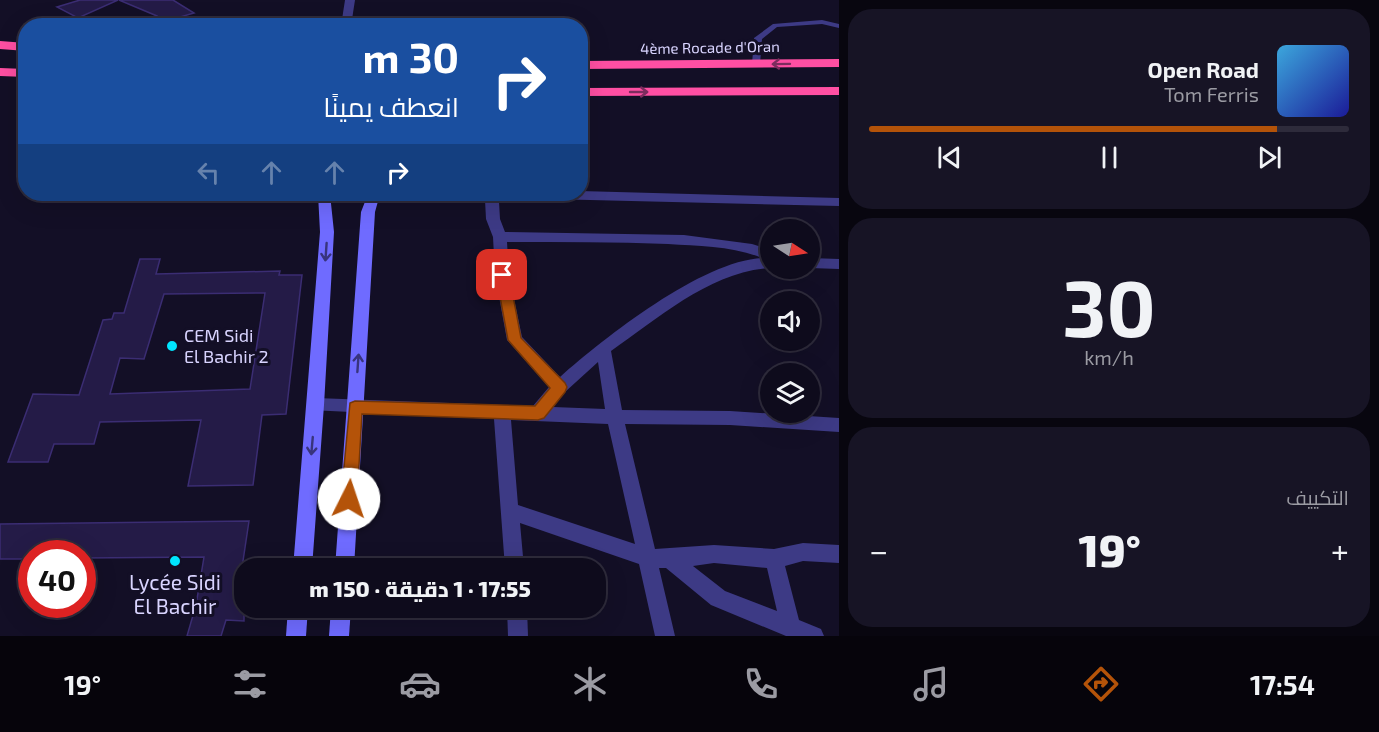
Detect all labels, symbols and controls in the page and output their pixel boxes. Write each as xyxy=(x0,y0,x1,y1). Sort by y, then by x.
text: 30 m xyxy=(363,31,459,81)
street label: 4ème Rocade d'Oran xyxy=(640,37,780,57)
icon: right xyxy=(480,42,558,120)
text: Open Road xyxy=(1148,56,1259,82)
one-way arrow xyxy=(771,58,791,70)
text: Tom Ferris xyxy=(1164,82,1259,106)
one-way arrow xyxy=(628,86,648,98)
text: انعطف يمينًا xyxy=(323,90,459,122)
icon: previous xyxy=(933,141,966,174)
icon: pause xyxy=(1093,141,1126,174)
icon: next xyxy=(1253,141,1286,174)
icon: left xyxy=(192,156,225,189)
icon: ahead xyxy=(255,156,288,189)
icon: ahead xyxy=(318,156,351,189)
icon: right xyxy=(381,156,414,189)
north arrow xyxy=(760,219,820,279)
map controls xyxy=(760,219,820,423)
one-way arrow xyxy=(320,241,331,261)
pin xyxy=(476,249,527,300)
icon: arrive xyxy=(485,258,518,291)
text: 30 xyxy=(1062,259,1156,353)
button: sound xyxy=(760,291,820,351)
place label: CEM Sidi El Bachir 2 xyxy=(184,324,269,367)
marker: CEM Sidi El Bachir 2 xyxy=(165,339,179,353)
text: km/h xyxy=(1084,345,1134,369)
one-way arrow xyxy=(353,354,364,374)
button: layers xyxy=(760,363,820,423)
one-way arrow xyxy=(306,436,317,456)
position arrow xyxy=(317,467,381,531)
text: التكييف xyxy=(1286,485,1349,509)
text: 19° xyxy=(1078,522,1141,576)
text: − xyxy=(869,530,888,570)
text: + xyxy=(1331,530,1349,570)
speed limit sign: 40 xyxy=(18,540,96,618)
marker: Lycée Sidi El Bachir xyxy=(168,554,182,568)
place label: Lycée Sidi El Bachir xyxy=(129,569,221,618)
text: 17:55 · 1 دقيقة · 150 m xyxy=(309,575,531,601)
icon: filters xyxy=(229,663,271,705)
icon: car xyxy=(399,663,441,705)
icon: climate xyxy=(569,663,611,705)
icon: phone xyxy=(740,663,782,705)
icon: music xyxy=(910,663,952,705)
icon: directions xyxy=(1080,663,1122,705)
text: 19° xyxy=(64,668,101,700)
text: 17:54 xyxy=(1250,668,1315,700)

